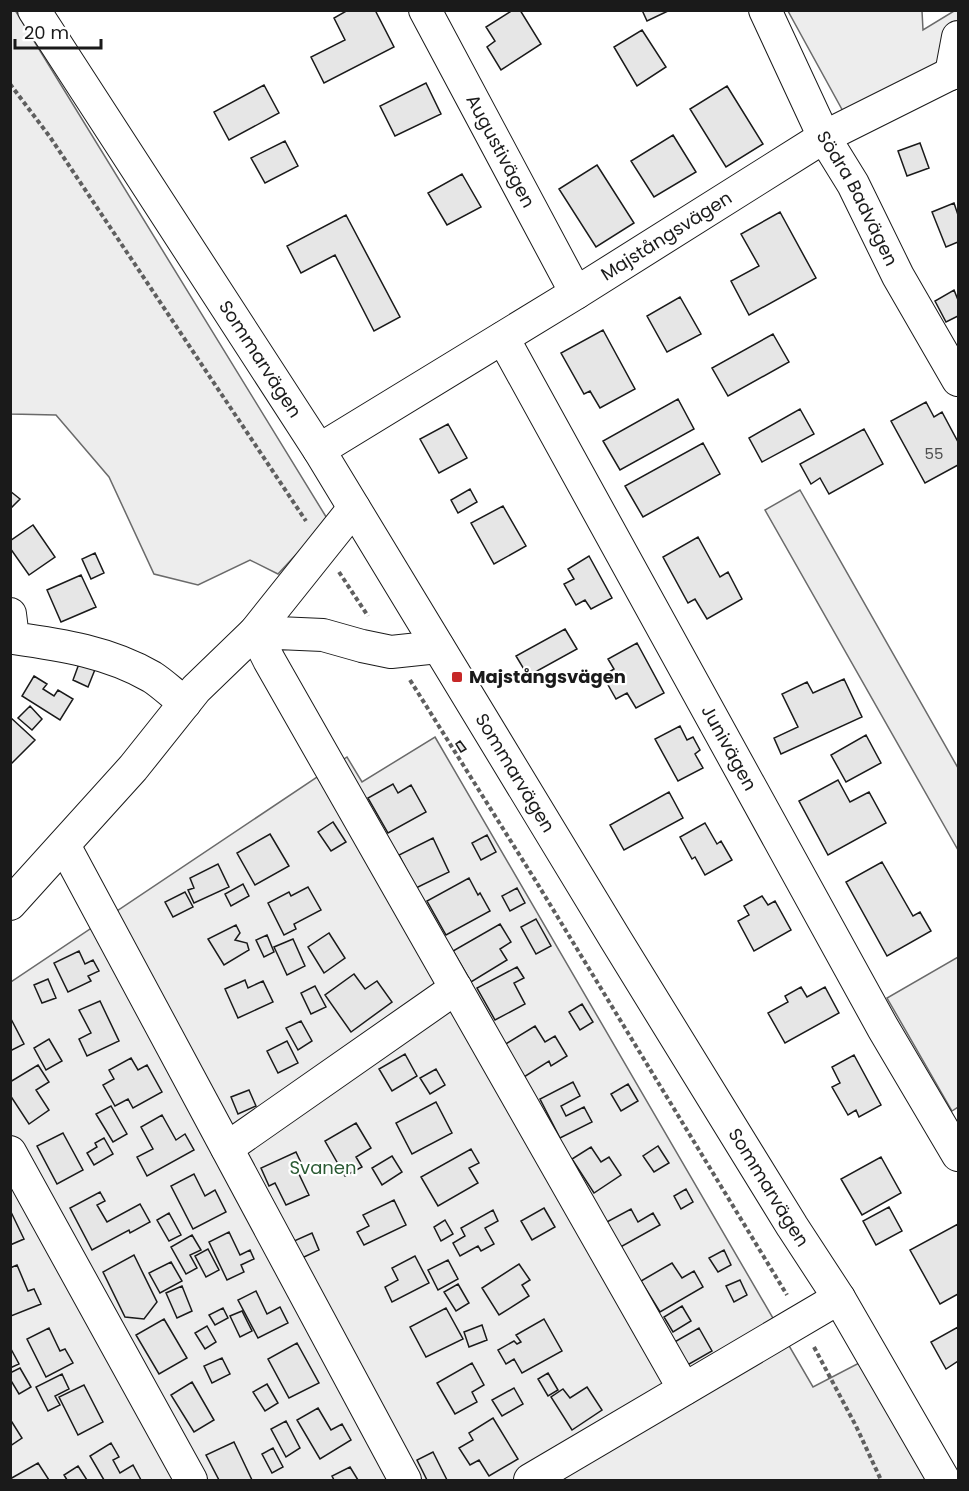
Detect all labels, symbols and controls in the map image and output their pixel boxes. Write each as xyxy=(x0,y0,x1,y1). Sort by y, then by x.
scale bar xyxy=(15,12,100,50)
text: 20 m xyxy=(24,20,69,45)
street label: Augustivägen xyxy=(460,90,541,212)
street label: Södra Badvägen xyxy=(811,127,904,270)
street label: Majstångsvägen xyxy=(596,185,737,286)
street label: Sommarvägen xyxy=(213,295,308,422)
house number: 55 xyxy=(925,443,943,464)
place label: Majstångsvägen xyxy=(469,664,626,689)
marker: Majstångsvägen xyxy=(450,670,464,684)
street label: Junivägen xyxy=(696,700,763,795)
street label: Sommarvägen xyxy=(469,708,561,837)
street label: Sommarvägen xyxy=(723,1123,815,1251)
park label: Svanen xyxy=(289,1155,357,1180)

